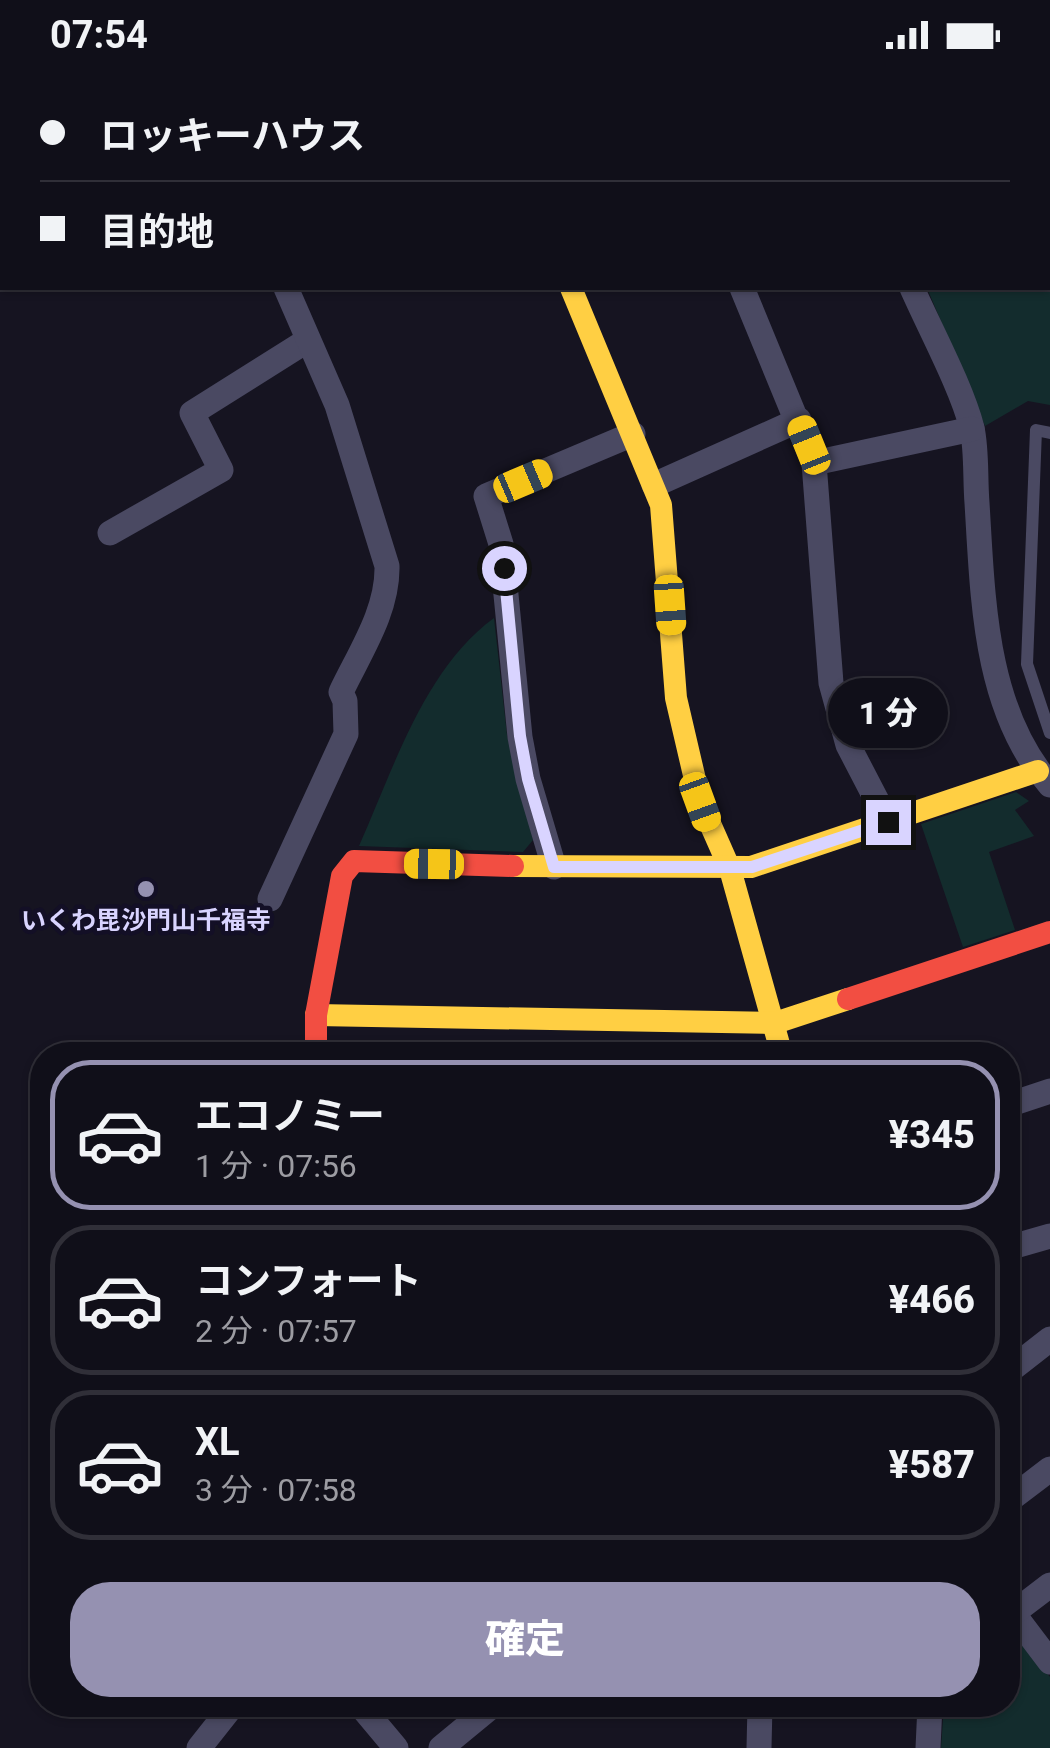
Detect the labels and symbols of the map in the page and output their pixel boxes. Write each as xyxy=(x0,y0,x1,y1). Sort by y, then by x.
car xyxy=(784,412,834,478)
car xyxy=(490,455,556,507)
route start xyxy=(482,546,527,591)
car xyxy=(653,574,687,636)
callout: 1 分 xyxy=(828,677,948,747)
car xyxy=(676,769,724,835)
route end xyxy=(866,800,911,845)
car xyxy=(404,848,464,880)
marker: いくわ毘沙門山千福寺 xyxy=(135,878,157,900)
place label: いくわ毘沙門山千福寺 xyxy=(21,906,271,935)

